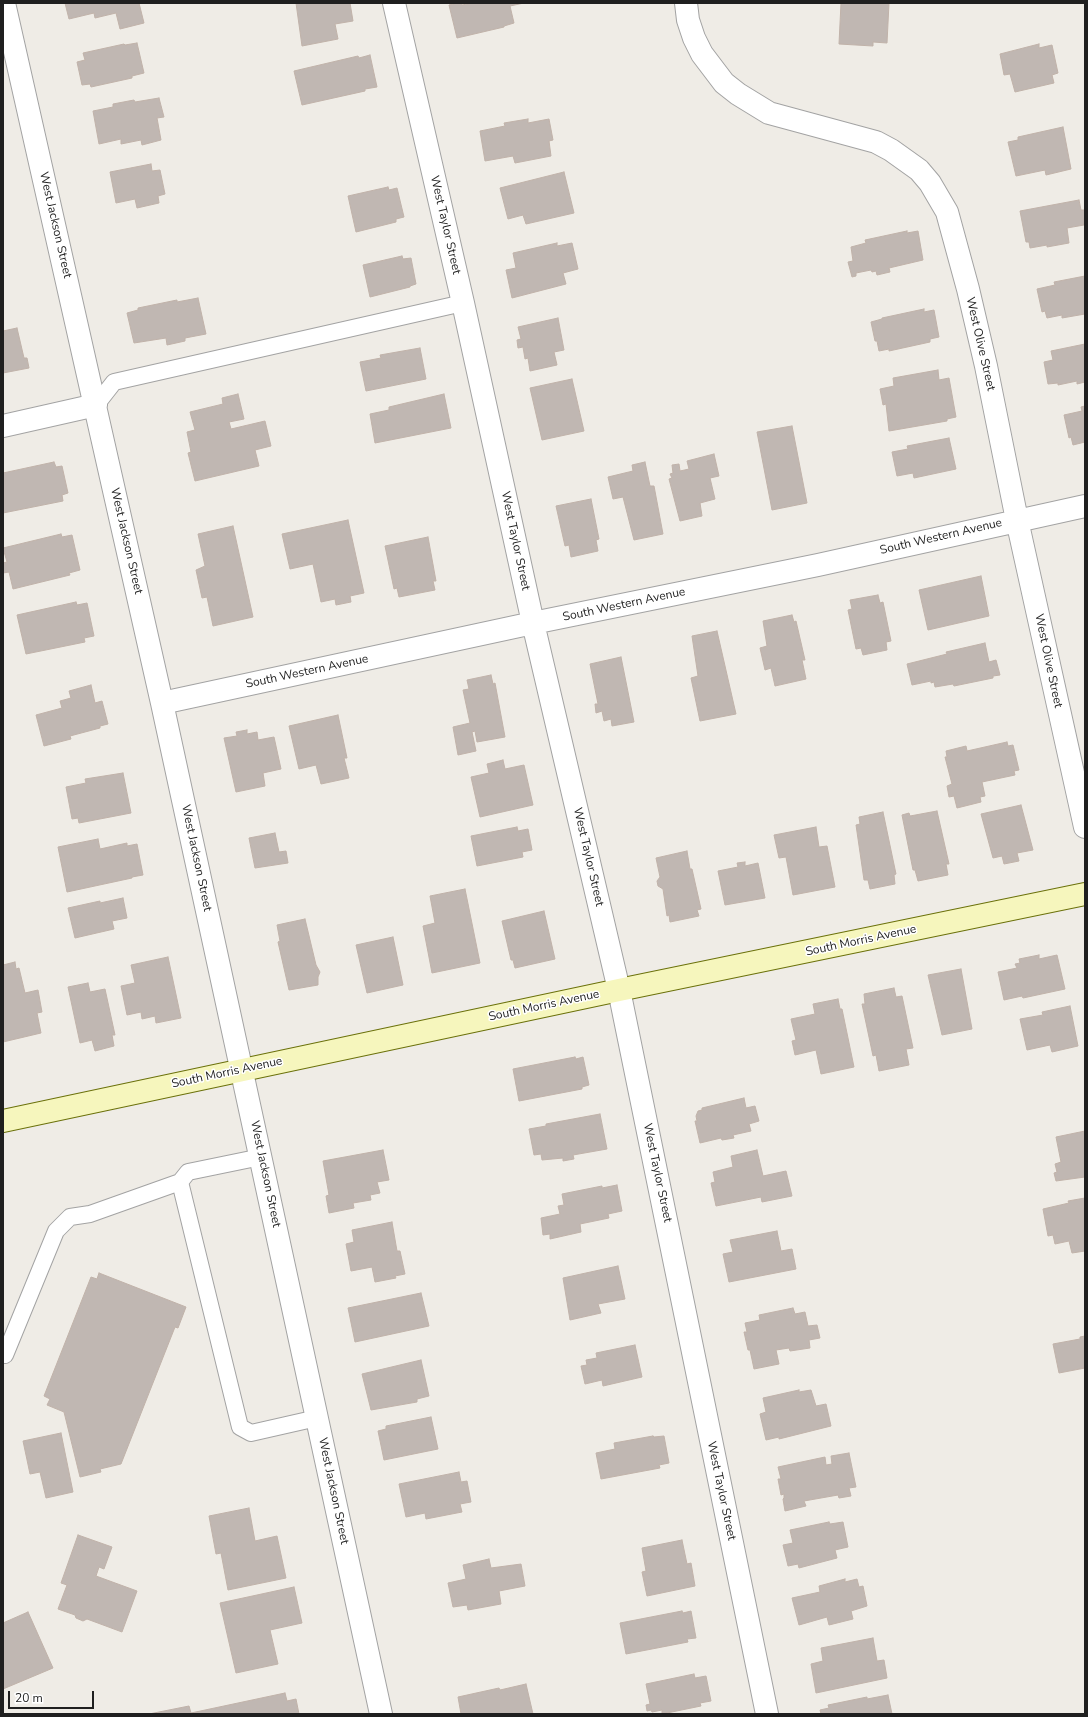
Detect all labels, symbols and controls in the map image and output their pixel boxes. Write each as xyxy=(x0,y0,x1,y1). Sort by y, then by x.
street label: West Jackson Street xyxy=(36,170,74,280)
street label: West Taylor Street xyxy=(427,174,463,276)
street label: West Olive Street xyxy=(962,296,998,392)
street label: West Jackson Street xyxy=(107,486,145,596)
street label: West Taylor Street xyxy=(497,490,533,592)
street label: South Western Avenue xyxy=(878,516,1004,558)
street label: South Western Avenue xyxy=(561,585,687,625)
street label: West Olive Street xyxy=(1031,613,1065,709)
street label: South Western Avenue xyxy=(244,652,370,692)
street label: West Jackson Street xyxy=(178,803,214,913)
street label: West Taylor Street xyxy=(570,806,606,908)
street label: South Morris Avenue xyxy=(804,922,918,960)
street label: South Morris Avenue xyxy=(487,987,601,1025)
street label: South Morris Avenue xyxy=(170,1054,284,1092)
street label: West Jackson Street xyxy=(247,1119,283,1229)
street label: West Taylor Street xyxy=(639,1122,675,1224)
street label: West Jackson Street xyxy=(315,1436,351,1546)
street label: West Taylor Street xyxy=(703,1440,739,1542)
scale bar xyxy=(10,1683,96,1709)
text: 20 m xyxy=(15,1690,43,1706)

